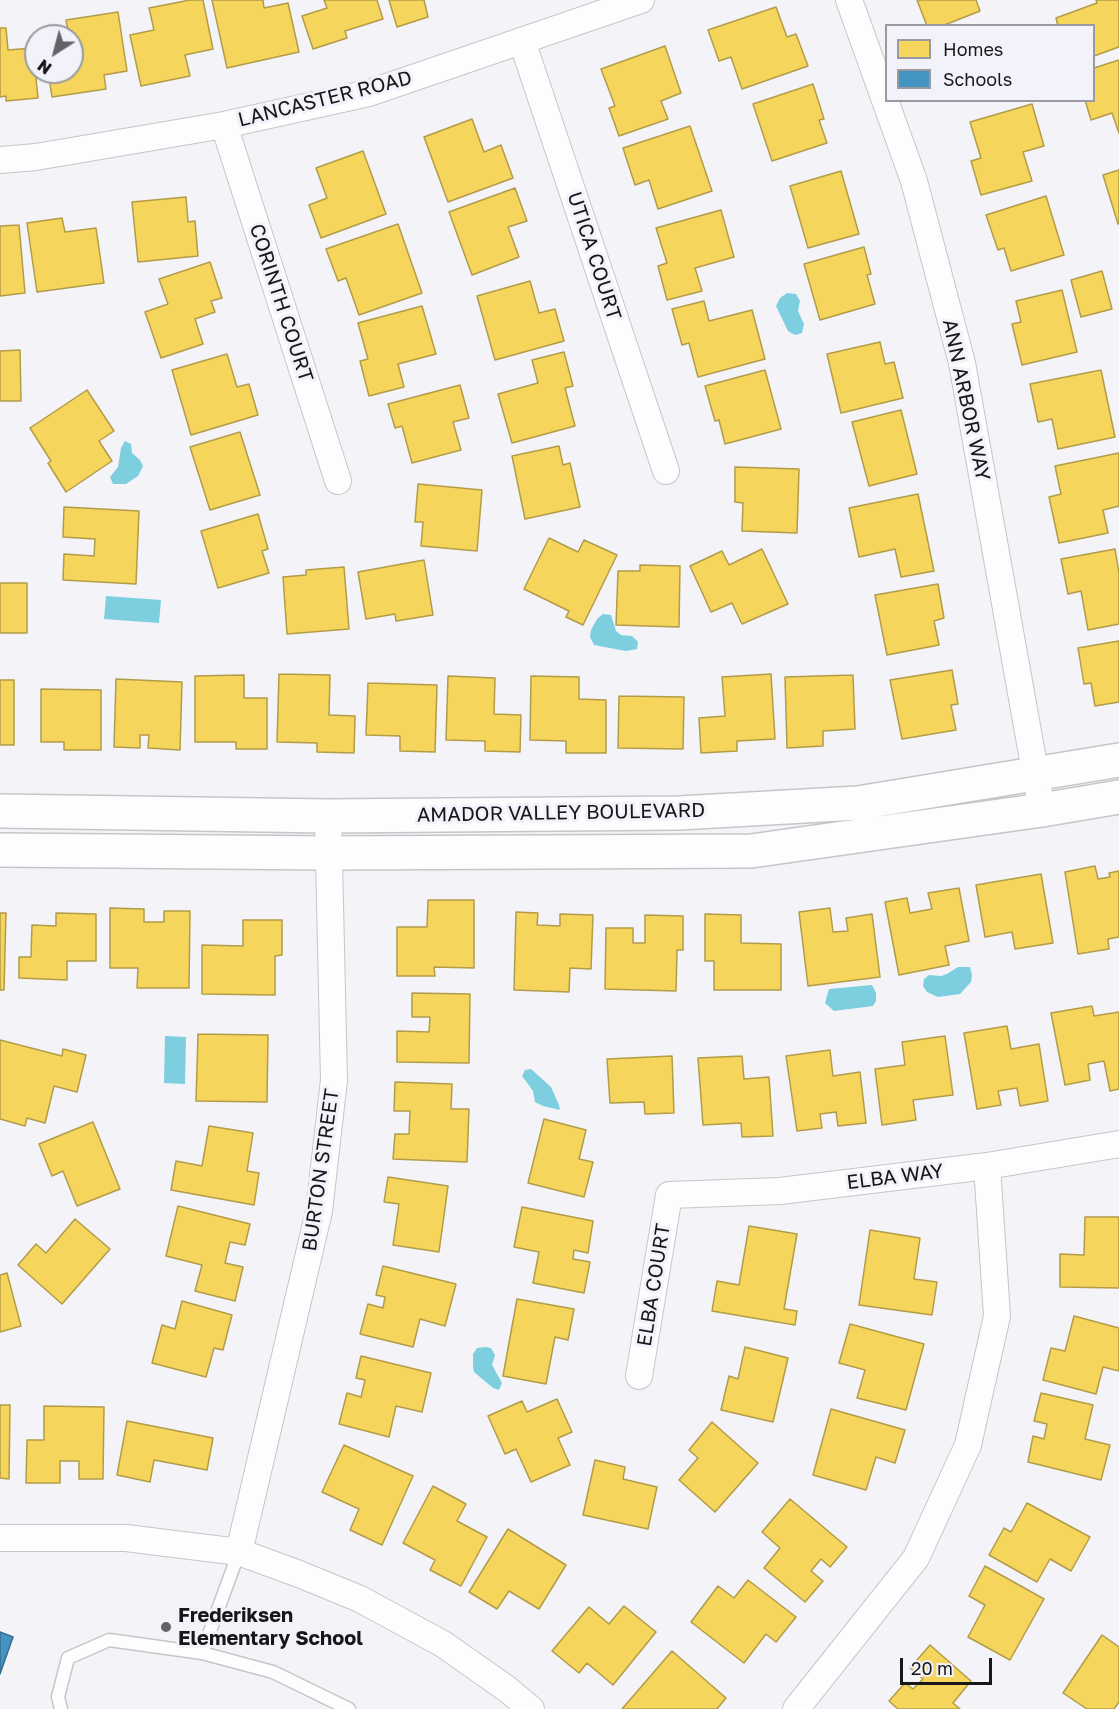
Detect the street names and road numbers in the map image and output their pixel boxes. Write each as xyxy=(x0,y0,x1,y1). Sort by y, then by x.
street label: LANCASTER ROAD xyxy=(236,66,414,132)
street label: UTICA COURT xyxy=(562,189,626,323)
street label: CORINTH COURT xyxy=(244,221,318,385)
street label: ANN ARBOR WAY xyxy=(937,317,995,483)
street label: AMADOR VALLEY BOULEVARD xyxy=(417,798,705,828)
street label: BURTON STREET xyxy=(298,1087,344,1253)
street label: ELBA WAY xyxy=(845,1159,945,1195)
street label: ELBA COURT xyxy=(632,1222,676,1348)

